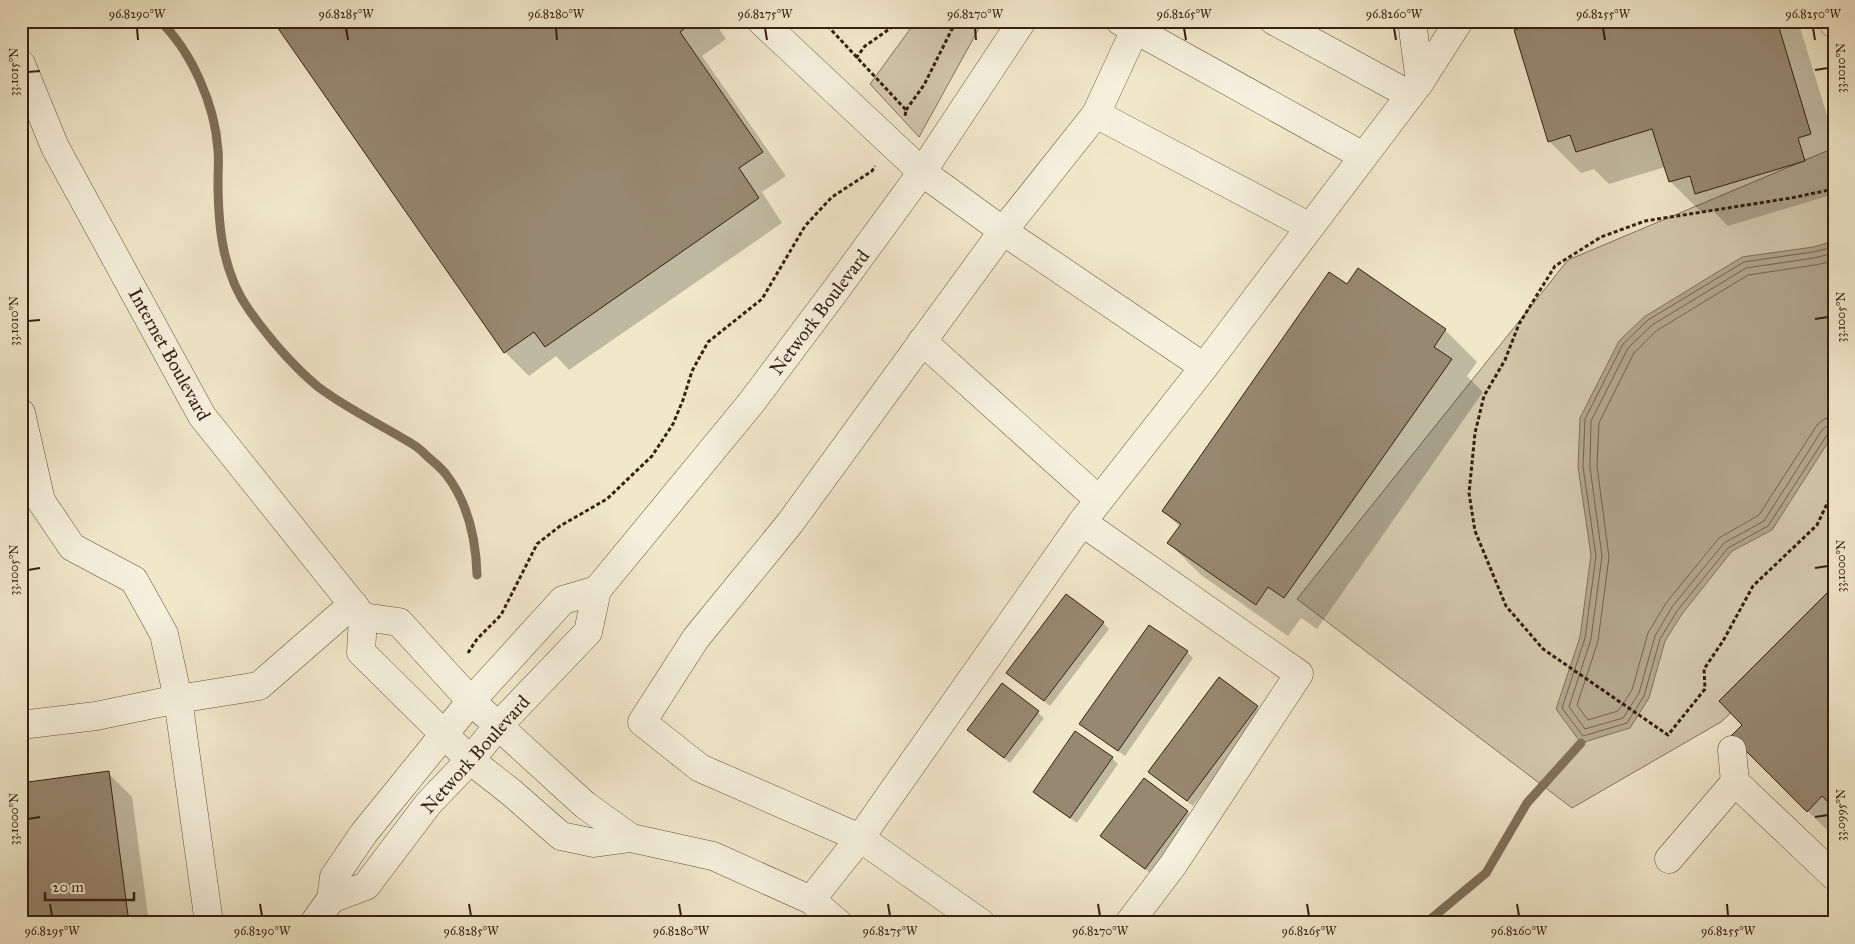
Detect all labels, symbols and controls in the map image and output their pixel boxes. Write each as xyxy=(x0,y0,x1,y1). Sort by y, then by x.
text: 96.8290°W xyxy=(109,7,166,21)
text: 96.8285°W xyxy=(318,7,374,21)
text: 96.8280°W xyxy=(528,7,585,21)
text: 96.8275°W xyxy=(738,7,793,21)
text: 96.8270°W xyxy=(947,7,1004,21)
text: 96.8265°W xyxy=(1157,7,1212,21)
text: 96.8260°W xyxy=(1366,7,1423,21)
text: 96.8255°W xyxy=(1576,7,1631,21)
text: 96.8250°W xyxy=(1785,7,1841,21)
text: 33.1010°N xyxy=(1834,43,1848,93)
text: 33.1015°N xyxy=(7,48,21,96)
street label: Network Boulevard xyxy=(765,245,874,380)
street label: Internet Boulevard xyxy=(124,284,216,425)
text: 33.1005°N xyxy=(1834,292,1848,342)
text: 33.1010°N xyxy=(7,296,21,346)
text: 33.1000°N xyxy=(1834,540,1848,592)
text: 33.1005°N xyxy=(7,545,21,595)
street label: Network Boulevard xyxy=(416,690,535,818)
text: 33.0995°N xyxy=(1834,789,1848,841)
text: 33.1000°N xyxy=(7,793,21,845)
scale bar xyxy=(45,869,134,901)
text: 20 m xyxy=(52,878,84,896)
text: 96.8295°W xyxy=(24,924,80,938)
text: 96.8290°W xyxy=(234,924,291,938)
text: 96.8285°W xyxy=(443,924,499,938)
text: 96.8280°W xyxy=(653,924,710,938)
text: 96.8275°W xyxy=(863,924,918,938)
text: 96.8270°W xyxy=(1072,924,1129,938)
text: 96.8265°W xyxy=(1282,924,1337,938)
text: 96.8260°W xyxy=(1491,924,1548,938)
text: 96.8255°W xyxy=(1701,924,1756,938)

